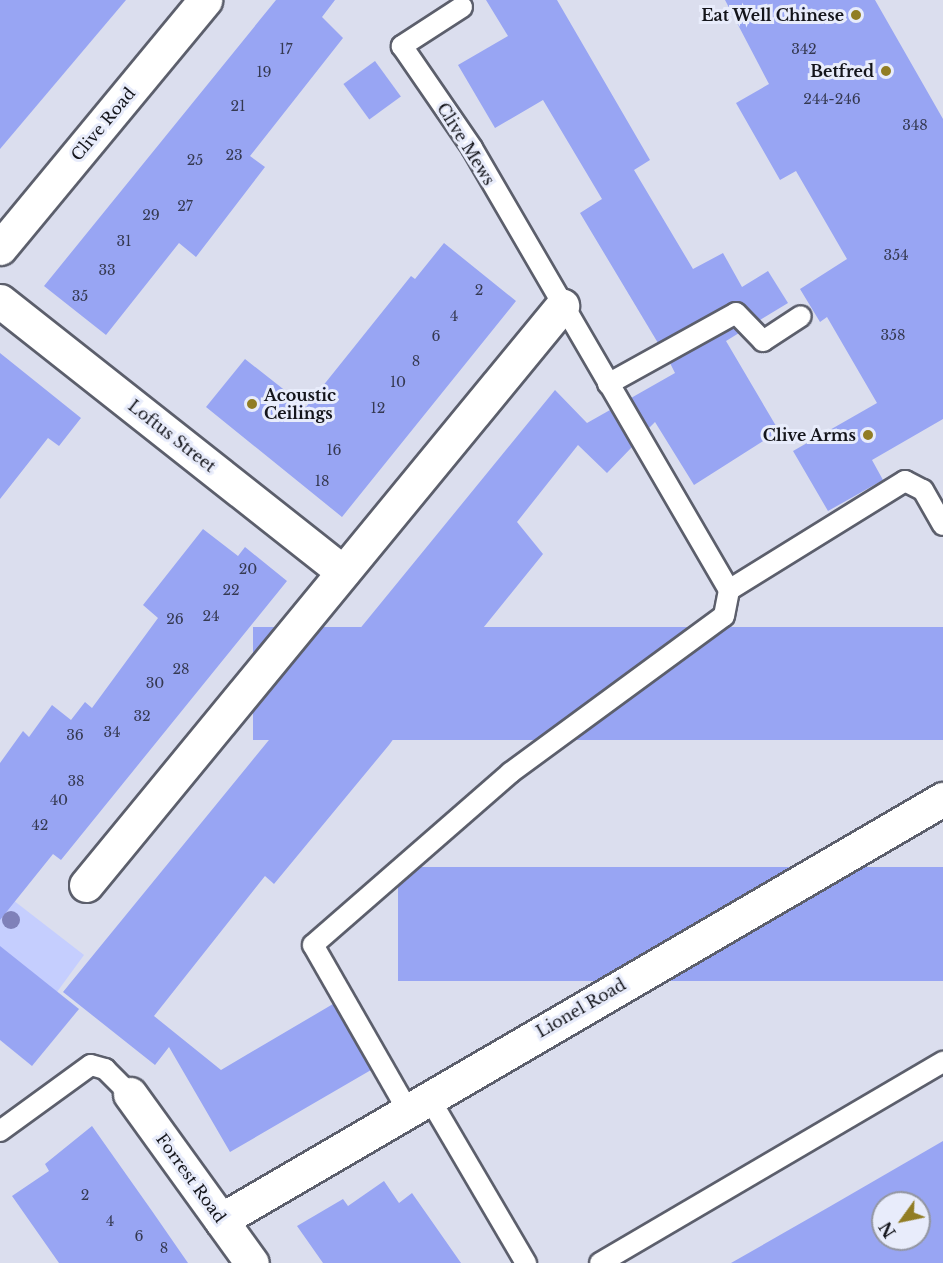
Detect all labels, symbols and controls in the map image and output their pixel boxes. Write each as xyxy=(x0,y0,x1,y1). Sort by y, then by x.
place label: Eat Well Chinese xyxy=(701,5,844,25)
marker: Eat Well Chinese xyxy=(849,8,863,22)
house number: 17 xyxy=(279,41,293,57)
house number: 342 xyxy=(791,41,817,57)
place label: Betfred xyxy=(810,61,874,81)
house number: 19 xyxy=(256,64,272,80)
marker: Betfred xyxy=(879,64,893,78)
street label: Clive Road xyxy=(67,84,139,164)
house number: 244-246 xyxy=(803,91,861,107)
house number: 21 xyxy=(231,98,245,114)
street label: Clive Mews xyxy=(433,99,499,189)
house number: 348 xyxy=(902,117,928,133)
house number: 23 xyxy=(225,147,243,163)
house number: 25 xyxy=(187,152,203,168)
house number: 27 xyxy=(177,198,193,214)
house number: 29 xyxy=(142,207,160,223)
house number: 31 xyxy=(117,233,131,249)
house number: 354 xyxy=(884,247,908,263)
house number: 33 xyxy=(98,262,116,278)
house number: 2 xyxy=(475,282,483,298)
house number: 35 xyxy=(72,288,88,304)
house number: 4 xyxy=(450,308,458,324)
house number: 358 xyxy=(880,327,906,343)
house number: 6 xyxy=(431,328,441,344)
house number: 8 xyxy=(412,353,420,369)
house number: 10 xyxy=(390,374,406,390)
place label: Acoustic Ceilings xyxy=(264,385,336,423)
street label: Loftus Street xyxy=(125,396,219,476)
marker: Acoustic Ceilings xyxy=(245,397,259,411)
house number: 12 xyxy=(371,400,385,416)
place label: Clive Arms xyxy=(762,425,856,445)
marker: Clive Arms xyxy=(861,428,875,442)
house number: 16 xyxy=(326,442,342,458)
house number: 18 xyxy=(315,473,329,489)
house number: 20 xyxy=(239,561,257,577)
house number: 22 xyxy=(222,582,240,598)
house number: 24 xyxy=(203,608,219,624)
house number: 26 xyxy=(166,611,184,627)
house number: 28 xyxy=(172,661,190,677)
house number: 30 xyxy=(146,675,164,691)
house number: 32 xyxy=(133,708,151,724)
house number: 34 xyxy=(104,724,120,740)
house number: 36 xyxy=(66,727,84,743)
house number: 38 xyxy=(67,773,85,789)
house number: 40 xyxy=(50,792,68,808)
house number: 42 xyxy=(32,817,48,833)
street label: Lionel Road xyxy=(533,975,629,1041)
street label: Forrest Road xyxy=(152,1130,230,1226)
house number: 2 xyxy=(81,1187,89,1203)
north arrow xyxy=(871,1191,931,1251)
house number: 4 xyxy=(106,1213,114,1229)
text: N xyxy=(875,1218,900,1241)
house number: 6 xyxy=(134,1228,144,1244)
house number: 8 xyxy=(160,1240,168,1256)

